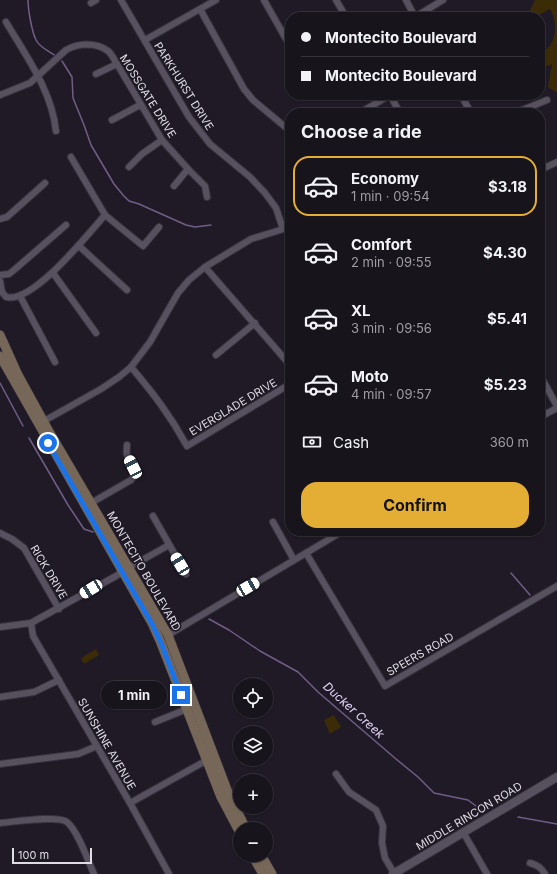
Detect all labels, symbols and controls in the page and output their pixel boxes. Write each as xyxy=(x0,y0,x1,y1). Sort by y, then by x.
text: Montecito Boulevard xyxy=(325,28,477,47)
street label: PARKHURST DRIVE xyxy=(151,39,217,133)
street label: MOSSGATE DRIVE xyxy=(117,52,179,140)
text: Montecito Boulevard xyxy=(325,66,477,85)
text: Choose a ride xyxy=(301,121,422,142)
icon: car xyxy=(303,168,339,204)
text: Economy xyxy=(351,169,419,188)
text: $3.18 xyxy=(488,177,527,196)
text: 1 min · 09:54 xyxy=(351,188,430,204)
icon: car xyxy=(303,234,339,270)
text: Comfort xyxy=(351,235,412,254)
text: $4.30 xyxy=(483,243,527,262)
text: 2 min · 09:55 xyxy=(351,254,432,270)
icon: car xyxy=(303,300,339,336)
text: XL xyxy=(351,301,371,320)
text: $5.41 xyxy=(487,309,527,328)
text: 3 min · 09:56 xyxy=(351,320,432,336)
icon: car xyxy=(303,366,339,402)
text: Moto xyxy=(351,367,389,386)
street label: EVERGLADE DRIVE xyxy=(187,375,279,439)
text: $5.23 xyxy=(484,375,527,394)
text: 4 min · 09:57 xyxy=(351,386,432,402)
icon: cash xyxy=(301,431,323,453)
text: Cash xyxy=(333,433,369,452)
route start xyxy=(39,434,57,452)
text: 360 m xyxy=(490,434,529,450)
car xyxy=(122,454,144,480)
button: Confirm xyxy=(301,482,529,528)
street label: MONTECITO BOULEVARD xyxy=(104,509,184,633)
street label: RICK DRIVE xyxy=(27,542,71,602)
car xyxy=(169,551,191,577)
car xyxy=(235,576,261,598)
car xyxy=(78,578,104,600)
street label: SPEERS ROAD xyxy=(384,629,456,679)
map controls xyxy=(233,678,273,862)
button: locate xyxy=(233,678,273,718)
water label: Ducker Creek xyxy=(320,679,388,742)
callout: 1 min xyxy=(101,681,167,709)
route end xyxy=(172,686,190,704)
text: 1 min xyxy=(118,687,150,703)
street label: SUNSHINE AVENUE xyxy=(75,696,139,792)
button: layers xyxy=(233,726,273,766)
button: + xyxy=(233,774,273,814)
street label: MIDDLE RINCON ROAD xyxy=(413,779,525,853)
button: − xyxy=(233,822,273,862)
scale bar xyxy=(12,846,92,865)
text: 100 m xyxy=(18,848,49,862)

